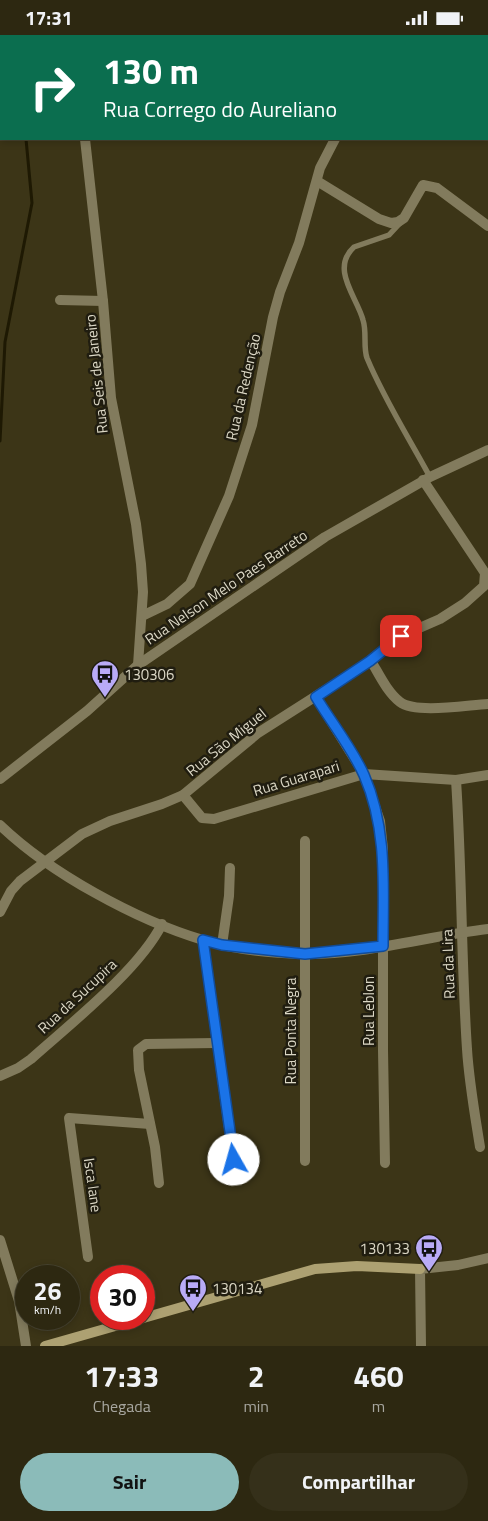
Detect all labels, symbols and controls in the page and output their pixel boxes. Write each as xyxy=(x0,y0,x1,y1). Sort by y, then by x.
text: 17:31 xyxy=(25,3,72,32)
text: 130 m xyxy=(103,44,199,98)
icon: right xyxy=(20,55,85,120)
text: Rua Corrego do Aureliano xyxy=(103,92,337,126)
street label: Rua Seis de Janeiro xyxy=(78,313,114,435)
street label: Rua da Redenção xyxy=(220,331,266,443)
street label: Rua Nelson Melo Paes Barreto xyxy=(140,524,312,650)
pin xyxy=(380,615,422,657)
icon: arrive xyxy=(387,622,415,650)
bus stop icon: 130306 xyxy=(90,659,120,698)
place label: 130306 xyxy=(124,663,174,686)
street label: Rua São Miguel xyxy=(181,702,271,782)
street label: Rua Guarapari xyxy=(250,754,342,802)
street label: Rua da Lira xyxy=(435,928,461,999)
street label: Rua da Sucupira xyxy=(32,953,122,1039)
street label: Rua Leblon xyxy=(357,976,380,1046)
street label: Rua Ponta Negra xyxy=(279,977,302,1084)
position arrow xyxy=(207,1133,259,1185)
street label: Isca lane xyxy=(78,1156,108,1214)
bus stop icon: 130133 xyxy=(414,1233,444,1272)
place label: 130133 xyxy=(360,1237,410,1260)
speed limit sign: 30 xyxy=(90,1265,155,1330)
text: 26 xyxy=(33,1272,62,1310)
bus stop icon: 130134 xyxy=(178,1273,208,1312)
place label: 130134 xyxy=(212,1277,262,1300)
text: km/h xyxy=(34,1300,61,1319)
text: 17:33 xyxy=(84,1353,159,1399)
text: 2 xyxy=(248,1353,265,1399)
text: 460 xyxy=(353,1353,404,1399)
text: Chegada xyxy=(93,1394,151,1418)
text: min xyxy=(243,1394,269,1418)
text: m xyxy=(372,1394,385,1418)
button: Sair xyxy=(20,1453,239,1511)
button: Compartilhar xyxy=(249,1453,468,1511)

